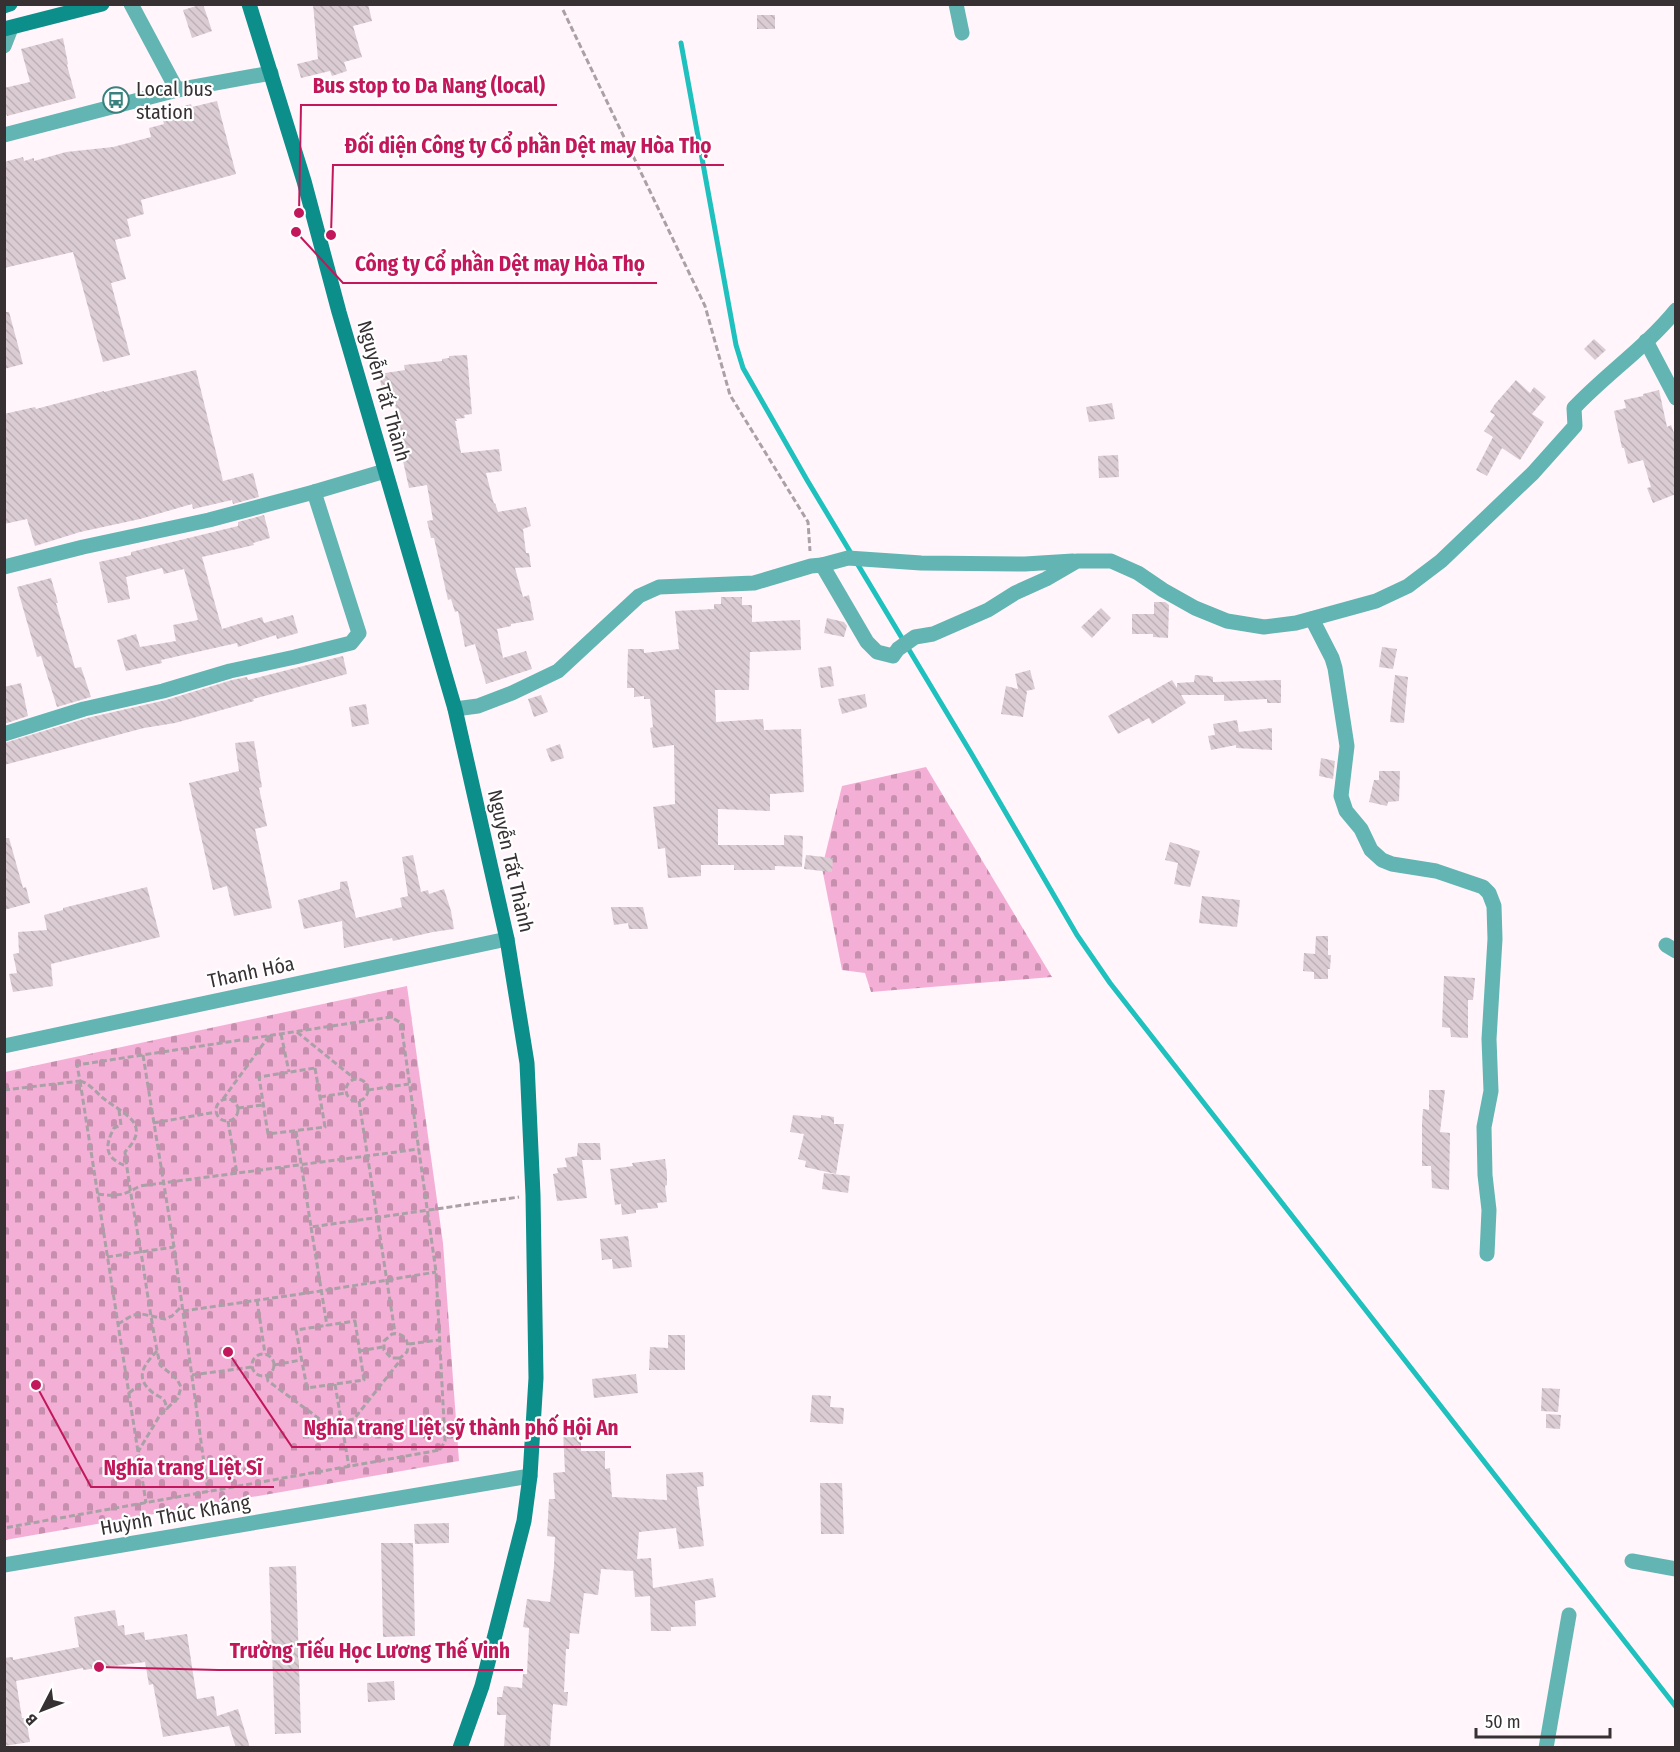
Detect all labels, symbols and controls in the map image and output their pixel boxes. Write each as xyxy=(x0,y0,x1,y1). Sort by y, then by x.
callout: Bus stop to Da Nang (local) xyxy=(301,66,557,105)
text: Bus stop to Da Nang (local) xyxy=(313,73,545,99)
place label: Local bus station xyxy=(136,77,213,124)
bus stop icon: Local bus station xyxy=(101,85,131,115)
callout: Đối diện Công ty Cổ phần Dệt may Hòa Thọ xyxy=(333,126,724,165)
text: Đối diện Công ty Cổ phần Dệt may Hòa Thọ xyxy=(345,131,711,159)
callout: Công ty Cổ phần Dệt may Hòa Thọ xyxy=(343,244,657,283)
text: Công ty Cổ phần Dệt may Hòa Thọ xyxy=(355,249,645,277)
street label: Nguyễn Tất Thành xyxy=(352,318,416,464)
street label: Nguyễn Tất Thành xyxy=(483,787,539,935)
street label: Thanh Hóa xyxy=(206,951,296,993)
callout: Nghĩa trang Liệt sỹ thành phố Hội An xyxy=(292,1408,631,1447)
text: Nghĩa trang Liệt sỹ thành phố Hội An xyxy=(303,1413,619,1441)
callout: Nghĩa trang Liệt Sĩ xyxy=(91,1448,274,1487)
text: Nghĩa trang Liệt Sĩ xyxy=(104,1455,264,1481)
street label: Huỳnh Thúc Kháng xyxy=(98,1490,252,1540)
callout: Trường Tiếu Học Lương Thế Vinh xyxy=(218,1631,523,1670)
text: Trường Tiếu Học Lương Thế Vinh xyxy=(230,1636,510,1664)
north arrow xyxy=(12,1680,72,1740)
scale bar xyxy=(1476,1701,1610,1739)
text: B xyxy=(21,1710,41,1729)
text: 50 m xyxy=(1485,1711,1521,1733)

